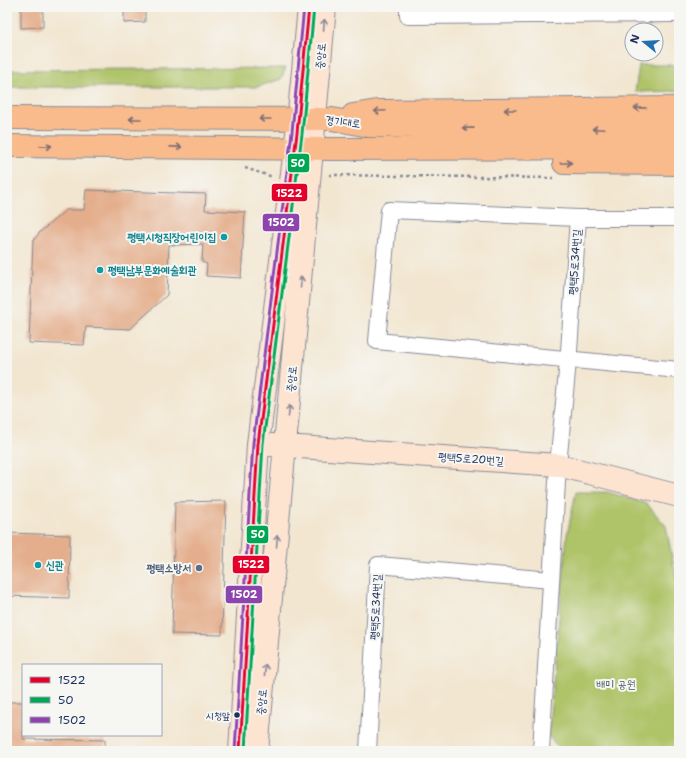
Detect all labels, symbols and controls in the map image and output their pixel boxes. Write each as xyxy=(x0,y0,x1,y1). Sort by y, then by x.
one-way arrow xyxy=(320,19,327,32)
north arrow xyxy=(624,22,664,62)
text: N xyxy=(626,32,644,46)
street label: 중앙로 xyxy=(312,42,330,70)
one-way arrow xyxy=(634,104,647,112)
one-way arrow xyxy=(504,106,517,114)
one-way arrow xyxy=(374,108,387,115)
street label: 경기대로 xyxy=(325,112,362,132)
one-way arrow xyxy=(129,115,142,123)
one-way arrow xyxy=(259,115,272,123)
one-way arrow xyxy=(462,124,475,132)
one-way arrow xyxy=(592,125,605,133)
one-way arrow xyxy=(39,142,52,150)
one-way arrow xyxy=(169,144,182,151)
line badge: 50 xyxy=(287,153,310,173)
text: 50 xyxy=(291,156,306,171)
one-way arrow xyxy=(559,159,572,167)
line badge: 1522 xyxy=(271,183,308,202)
text: 1522 xyxy=(276,186,303,201)
line badge: 1502 xyxy=(262,213,300,232)
text: 1502 xyxy=(268,215,295,230)
street label: 평택5로34번길 xyxy=(565,228,585,295)
place label: 평택시청직장어린이집 xyxy=(126,230,216,245)
marker: 평택시청직장어린이집 xyxy=(219,232,229,242)
place label: 평택남부문화예술회관 xyxy=(107,263,197,278)
marker: 평택남부문화예술회관 xyxy=(95,265,105,275)
one-way arrow xyxy=(297,276,304,289)
street label: 중앙로 xyxy=(283,365,301,393)
one-way arrow xyxy=(286,405,293,418)
street label: 평택5로20번길 xyxy=(438,449,505,469)
line badge: 50 xyxy=(246,525,269,544)
text: 50 xyxy=(251,527,266,542)
one-way arrow xyxy=(274,535,281,548)
line badge: 1522 xyxy=(232,555,270,574)
text: 1522 xyxy=(238,557,265,572)
place label: 신관 xyxy=(46,558,64,573)
marker: 신관 xyxy=(33,560,43,570)
place label: 평택소방서 xyxy=(146,561,191,576)
marker: 평택소방서 xyxy=(194,563,204,573)
street label: 평택5로34번길 xyxy=(367,574,385,640)
line badge: 1502 xyxy=(225,585,263,604)
text: 1502 xyxy=(231,587,258,602)
legend xyxy=(22,664,162,736)
one-way arrow xyxy=(261,664,269,677)
text: 1522 xyxy=(58,672,86,688)
park label: 배미 공원 xyxy=(596,677,636,692)
street label: 중앙로 xyxy=(253,688,271,716)
text: 50 xyxy=(58,692,74,708)
place label: 시청앞 xyxy=(206,709,230,722)
marker: 시청앞 xyxy=(232,710,242,720)
text: 1502 xyxy=(58,712,86,728)

